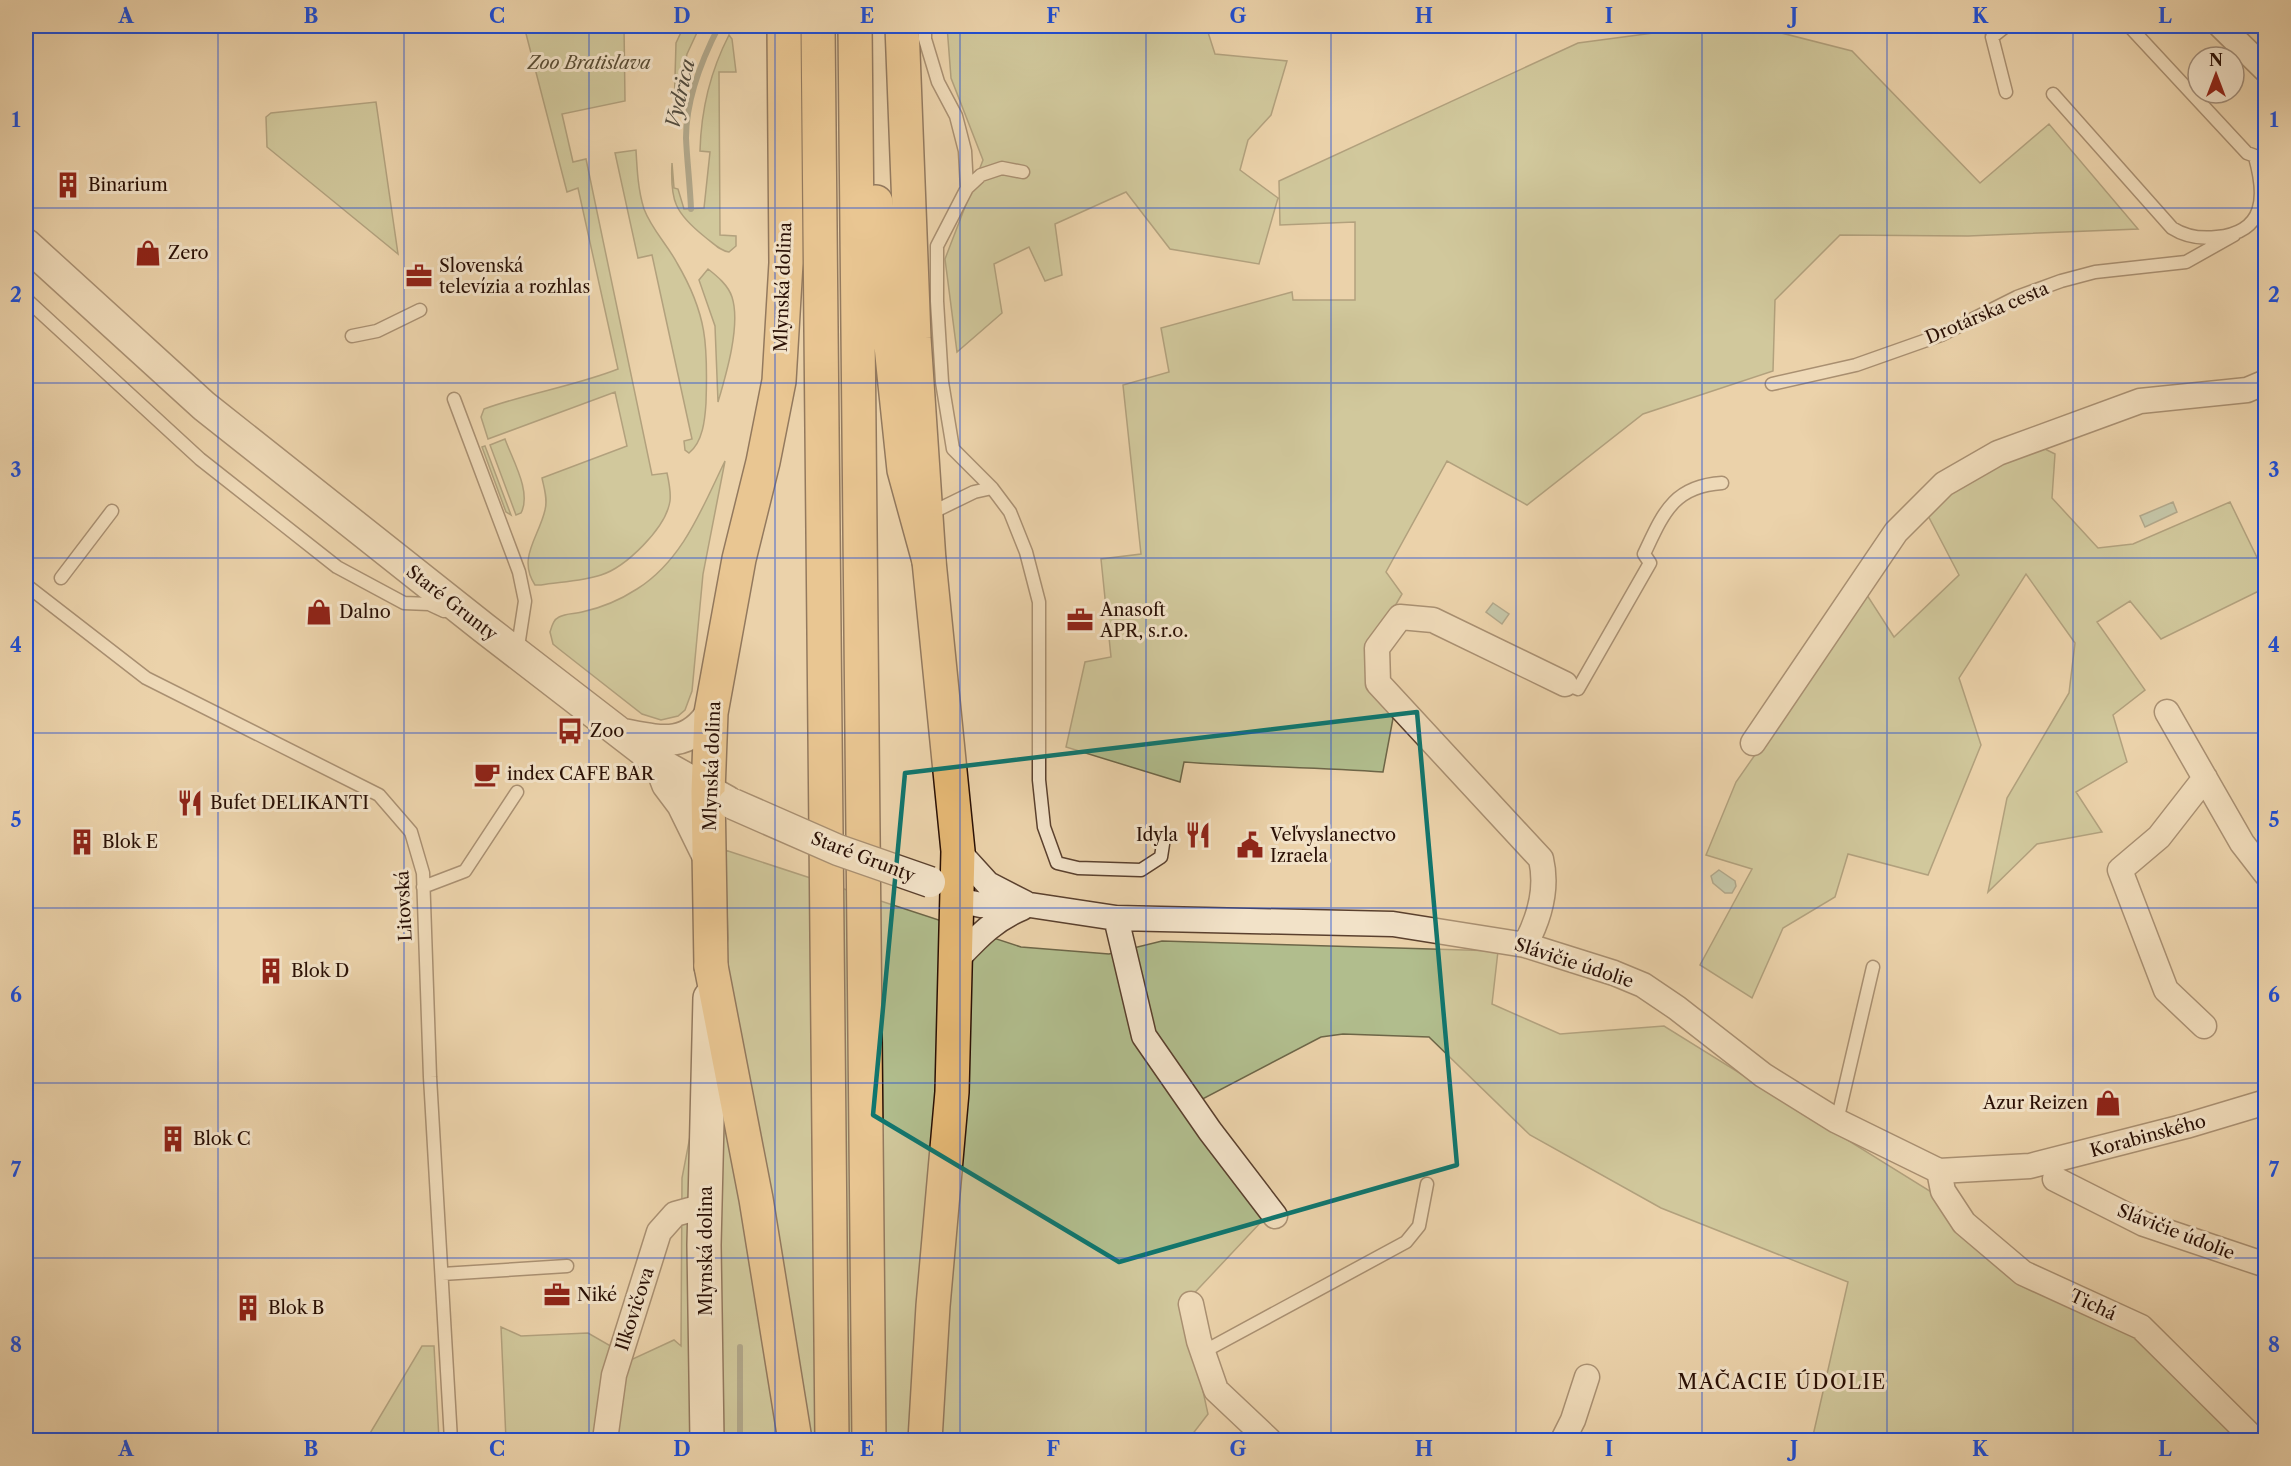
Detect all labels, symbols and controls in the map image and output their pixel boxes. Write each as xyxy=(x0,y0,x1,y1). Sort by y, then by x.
text: A xyxy=(117,4,134,28)
text: B xyxy=(304,4,319,28)
text: C xyxy=(489,4,505,28)
text: D xyxy=(673,4,691,28)
text: E xyxy=(860,4,874,28)
text: F xyxy=(1046,4,1060,28)
text: G xyxy=(1230,4,1247,28)
text: H xyxy=(1415,4,1433,28)
text: I xyxy=(1605,4,1613,28)
text: J xyxy=(1786,4,1798,28)
text: K xyxy=(1972,4,1989,28)
text: L xyxy=(2158,4,2172,28)
north arrow xyxy=(2186,45,2246,105)
text: N xyxy=(2209,50,2223,70)
park label: Zoo Bratislava xyxy=(526,52,651,74)
water label: Vydrica xyxy=(660,57,700,131)
text: 1 xyxy=(12,108,21,132)
text: 1 xyxy=(2270,108,2279,132)
building icon: Binarium xyxy=(53,170,83,200)
place label: Binarium xyxy=(88,174,168,196)
street label: Mlynská dolina xyxy=(770,221,796,352)
shop icon: Zero xyxy=(133,238,163,268)
place label: Zero xyxy=(168,242,209,264)
place label: Slovenská televízia a rozhlas xyxy=(439,255,590,298)
office icon: Slovenská televízia a rozhlas xyxy=(404,261,434,291)
street label: Drotárska cesta xyxy=(1922,277,2052,349)
text: 2 xyxy=(10,283,22,307)
text: 2 xyxy=(2268,283,2280,307)
text: 3 xyxy=(10,458,22,482)
text: 3 xyxy=(2268,458,2280,482)
street label: Staré Grunty xyxy=(402,561,503,646)
shop icon: Dalno xyxy=(304,597,334,627)
place label: Anasoft APR, s.r.o. xyxy=(1099,599,1188,642)
place label: Dalno xyxy=(339,601,391,623)
office icon: Anasoft APR, s.r.o. xyxy=(1065,605,1095,635)
text: 4 xyxy=(10,633,22,657)
text: 4 xyxy=(2268,633,2280,657)
street label: Mlynská dolina xyxy=(699,700,725,831)
bus stop icon: Zoo xyxy=(555,716,585,746)
place label: Zoo xyxy=(590,720,624,742)
cafe icon: index CAFE BAR xyxy=(472,759,502,789)
place label: index CAFE BAR xyxy=(507,763,655,785)
restaurant icon: Bufet DELIKANTI xyxy=(175,788,205,818)
place label: Bufet DELIKANTI xyxy=(210,792,369,814)
text: 5 xyxy=(10,808,22,832)
text: 5 xyxy=(2268,808,2280,832)
restaurant icon: Idyla xyxy=(1183,820,1213,850)
place label: Idyla xyxy=(1136,824,1178,846)
place label: Veľvyslanectvo Izraela xyxy=(1269,824,1396,867)
building icon: Blok E xyxy=(67,827,97,857)
street label: Staré Grunty xyxy=(808,827,919,887)
public building icon: Veľvyslanectvo Izraela xyxy=(1235,830,1265,860)
place label: Blok E xyxy=(102,831,158,853)
street label: Litovská xyxy=(391,870,417,942)
street label: Slávičie údolie xyxy=(1512,933,1636,993)
building icon: Blok D xyxy=(256,956,286,986)
place label: Blok D xyxy=(291,960,349,982)
text: 6 xyxy=(10,983,22,1007)
text: 6 xyxy=(2268,983,2280,1007)
shop icon: Azur Reizen xyxy=(2093,1088,2123,1118)
place label: Azur Reizen xyxy=(1982,1092,2088,1114)
street label: Korabinského xyxy=(2088,1110,2208,1162)
building icon: Blok C xyxy=(158,1124,188,1154)
place label: Blok C xyxy=(193,1128,251,1150)
text: 7 xyxy=(11,1158,22,1182)
text: 7 xyxy=(2269,1158,2280,1182)
street label: Mlynská dolina xyxy=(695,1185,717,1316)
street label: Slávičie údolie xyxy=(2114,1200,2238,1264)
street label: Ilkovičova xyxy=(611,1264,659,1354)
office icon: Niké xyxy=(542,1280,572,1310)
place label: Niké xyxy=(577,1284,617,1306)
street label: Tichá xyxy=(2066,1285,2120,1326)
building icon: Blok B xyxy=(233,1293,263,1323)
place label: Blok B xyxy=(268,1297,324,1319)
text: 8 xyxy=(10,1333,22,1357)
text: 8 xyxy=(2268,1333,2280,1357)
district label: MAČACIE ÚDOLIE xyxy=(1677,1369,1887,1394)
text: A xyxy=(117,1437,134,1461)
text: B xyxy=(304,1437,319,1461)
text: C xyxy=(489,1437,505,1461)
text: D xyxy=(673,1437,691,1461)
text: E xyxy=(860,1437,874,1461)
text: F xyxy=(1046,1437,1060,1461)
text: G xyxy=(1230,1437,1247,1461)
text: H xyxy=(1415,1437,1433,1461)
text: I xyxy=(1605,1437,1613,1461)
text: J xyxy=(1786,1437,1798,1461)
text: K xyxy=(1972,1437,1989,1461)
text: L xyxy=(2158,1437,2172,1461)

